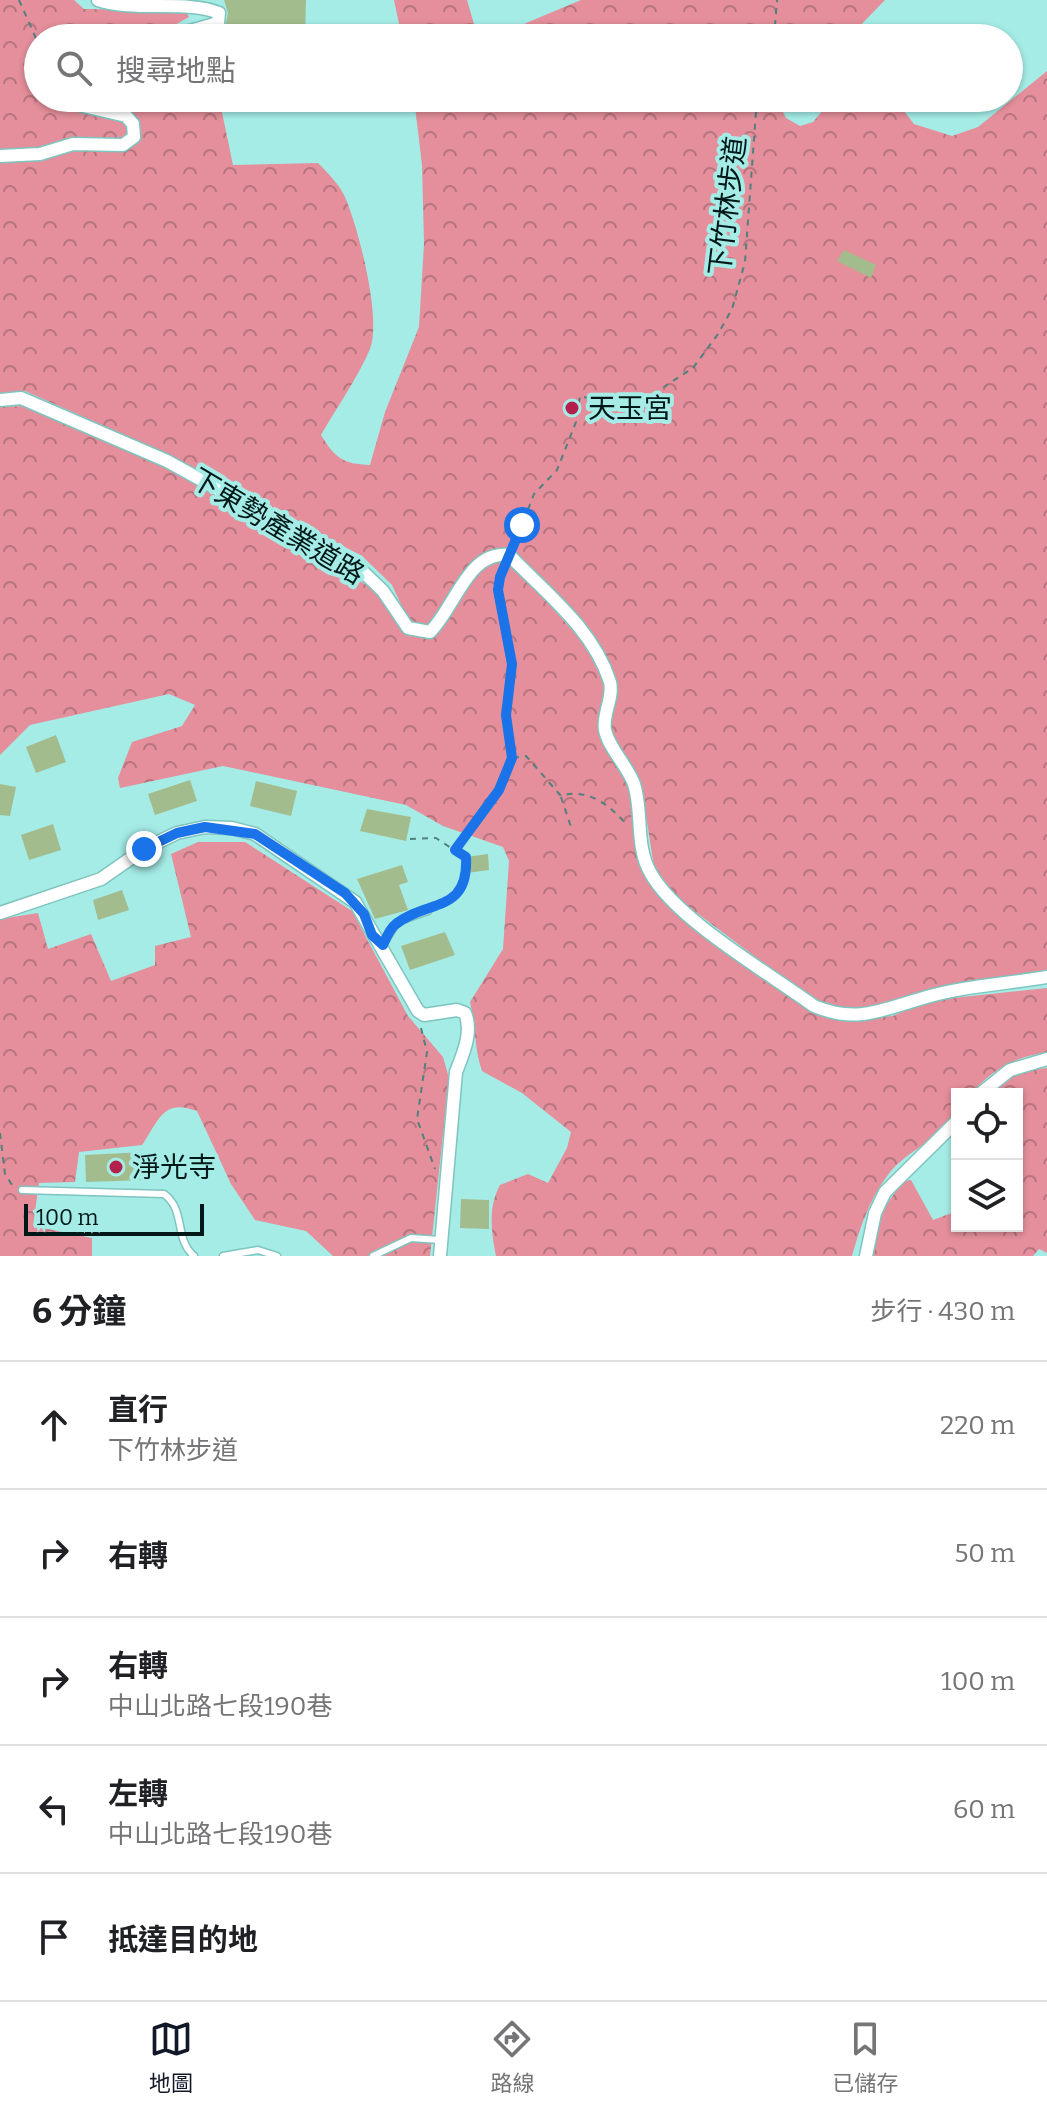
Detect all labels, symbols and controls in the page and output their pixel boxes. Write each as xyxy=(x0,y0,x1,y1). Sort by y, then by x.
search box xyxy=(24,24,1023,112)
icon: search xyxy=(52,46,96,90)
text: 搜尋地點 xyxy=(116,53,236,89)
street label: 下竹林步道 xyxy=(703,135,752,278)
place label: 天玉宮 xyxy=(588,392,672,425)
marker: 天玉宮 xyxy=(563,399,581,417)
street label: 下東勢產業道路 xyxy=(185,462,370,591)
route start xyxy=(504,507,540,543)
route end xyxy=(126,831,162,867)
map controls xyxy=(951,1088,1023,1232)
button: locate xyxy=(951,1088,1023,1160)
place label: 淨光寺 xyxy=(132,1151,216,1184)
marker: 淨光寺 xyxy=(107,1158,125,1176)
button: layers xyxy=(951,1160,1023,1232)
scale bar xyxy=(24,1200,204,1236)
text: 100 m xyxy=(36,1204,99,1231)
text: 6 分鐘 xyxy=(32,1291,126,1332)
text: 步行 · 430 m xyxy=(870,1296,1015,1327)
text: 直行 xyxy=(108,1392,168,1428)
icon: ahead xyxy=(32,1403,76,1447)
text: 220 m xyxy=(940,1410,1015,1441)
text: 下竹林步道 xyxy=(108,1435,238,1466)
icon: right xyxy=(32,1531,76,1575)
text: 右轉 xyxy=(108,1538,168,1574)
text: 50 m xyxy=(954,1538,1015,1569)
text: 右轉 xyxy=(108,1648,168,1684)
icon: right xyxy=(32,1659,76,1703)
text: 100 m xyxy=(941,1666,1015,1697)
text: 中山北路七段190巷 xyxy=(108,1691,332,1722)
text: 左轉 xyxy=(108,1776,168,1812)
icon: left xyxy=(32,1787,76,1831)
text: 60 m xyxy=(953,1794,1015,1825)
text: 中山北路七段190巷 xyxy=(108,1819,332,1850)
icon: arrive xyxy=(32,1915,76,1959)
text: 抵達目的地 xyxy=(108,1922,258,1958)
tab: 地圖 xyxy=(149,2017,193,2097)
tab: 路線 xyxy=(490,2017,534,2097)
tab: 已儲存 xyxy=(832,2017,898,2097)

